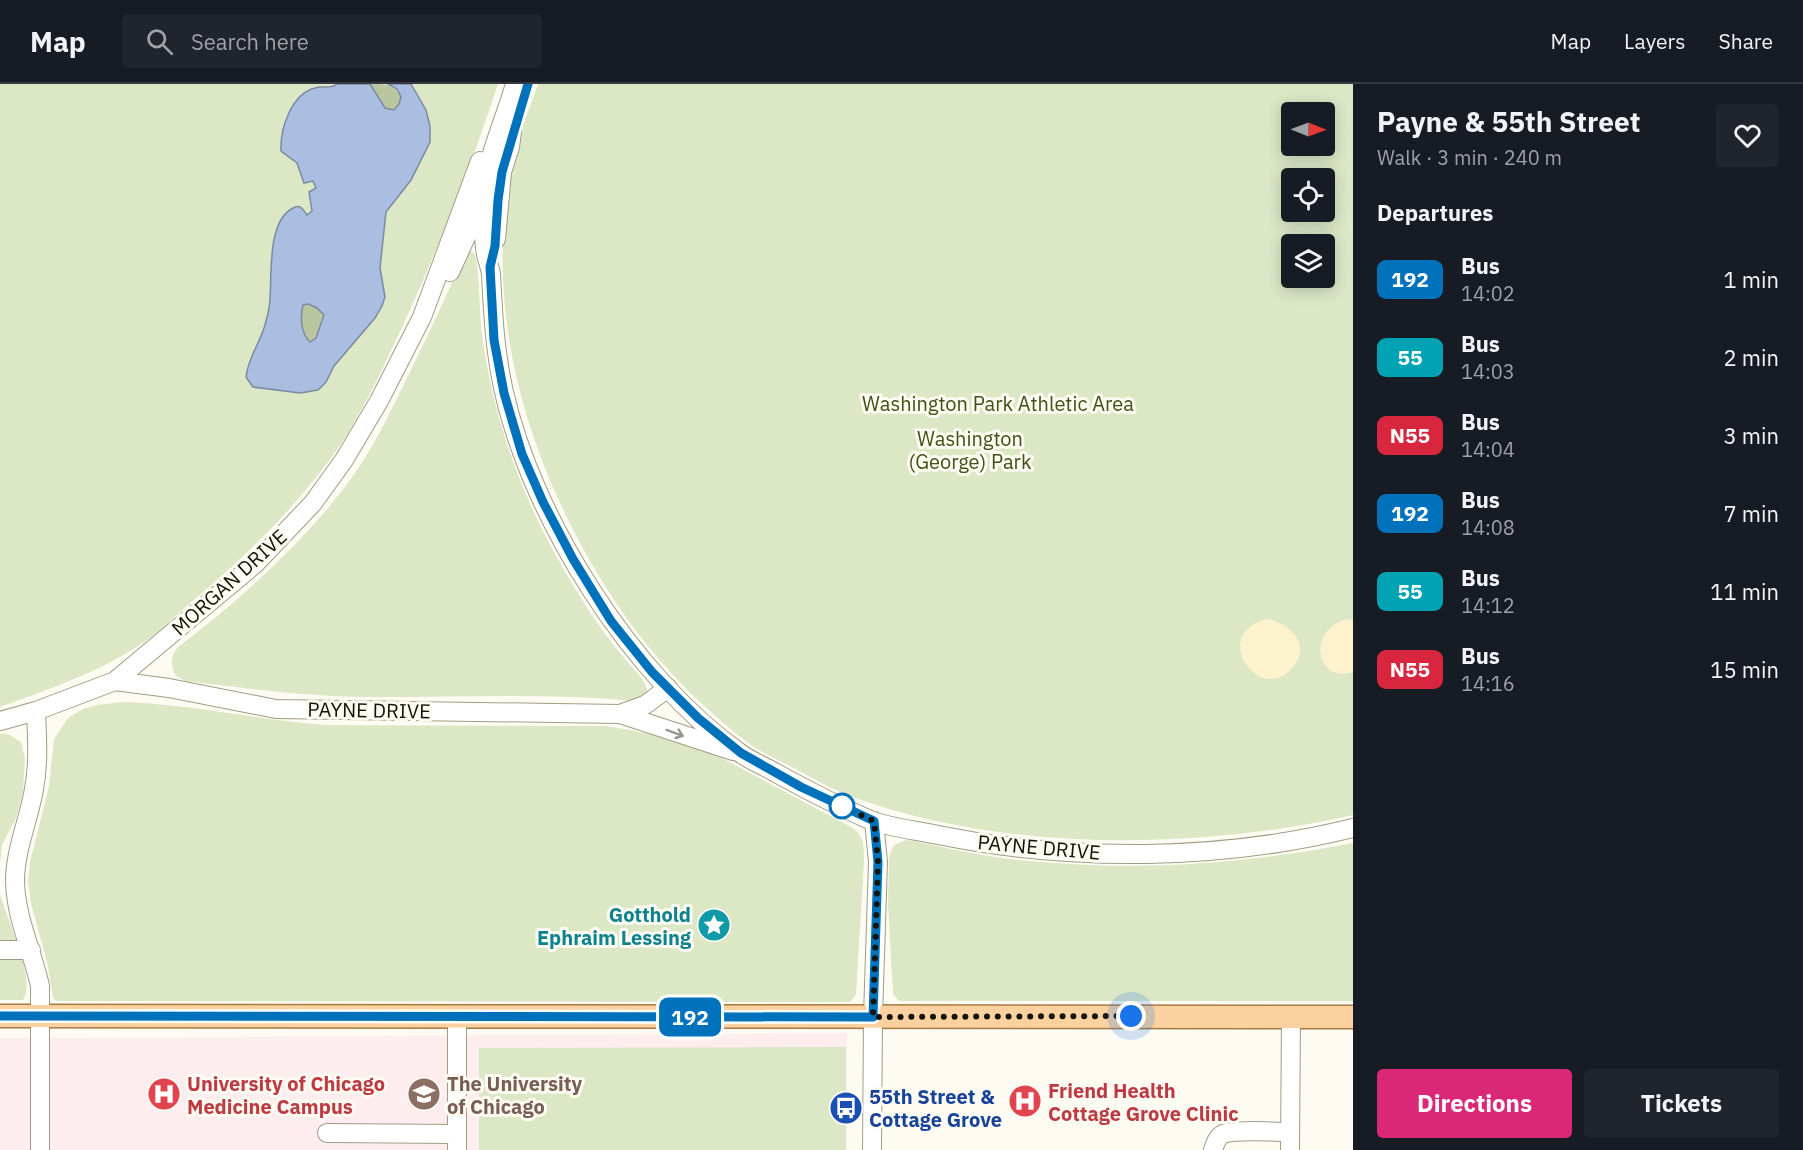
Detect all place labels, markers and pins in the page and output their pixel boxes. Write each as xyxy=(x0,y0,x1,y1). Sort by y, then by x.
unlabelled marker xyxy=(829,793,855,819)
place label: Gotthold Ephraim Lessing xyxy=(537,901,692,951)
place icon: Gotthold Ephraim Lessing xyxy=(696,907,732,943)
place label: University of Chicago Medicine Campus xyxy=(187,1070,385,1120)
place label: The University of Chicago xyxy=(447,1070,582,1120)
hospital icon: University of Chicago Medicine Campus xyxy=(146,1076,182,1112)
school or university icon: The University of Chicago xyxy=(406,1076,442,1112)
place label: Friend Health Cottage Grove Clinic xyxy=(1048,1077,1238,1127)
place label: 55th Street & Cottage Grove xyxy=(869,1083,1002,1133)
hospital icon: Friend Health Cottage Grove Clinic xyxy=(1007,1083,1043,1119)
bus stop icon: 55th Street & Cottage Grove xyxy=(828,1090,864,1126)

